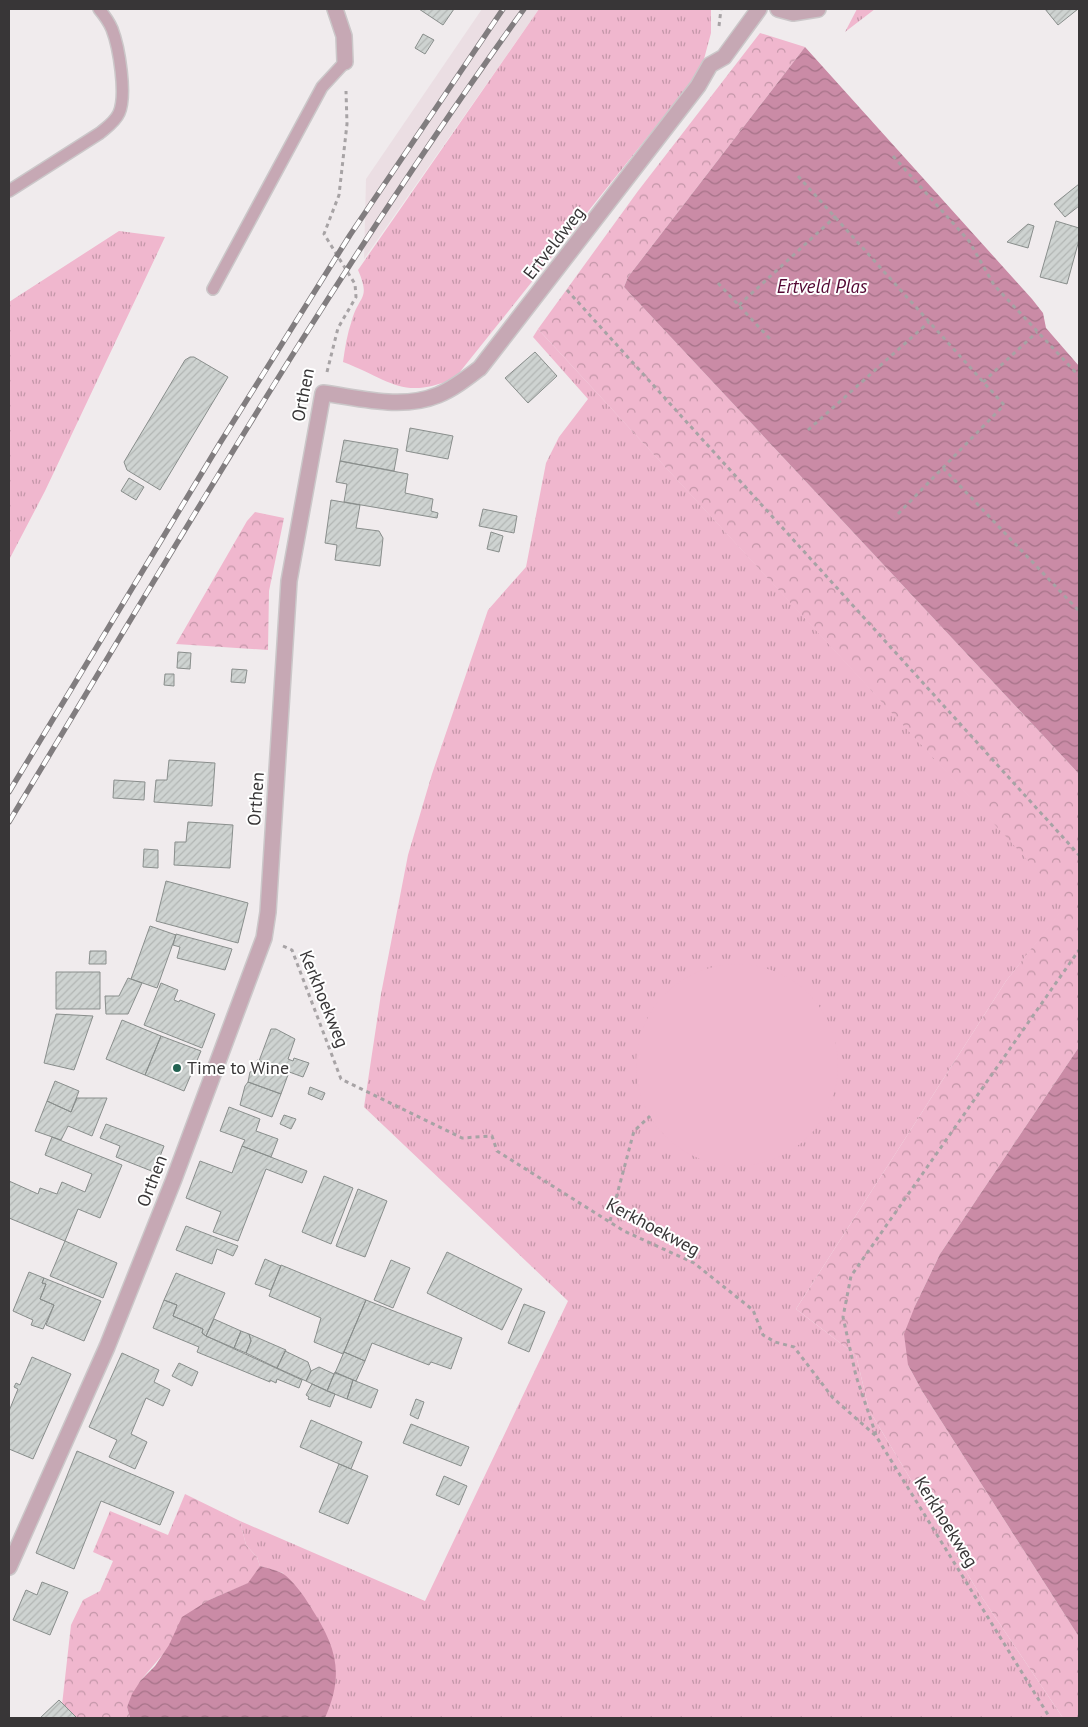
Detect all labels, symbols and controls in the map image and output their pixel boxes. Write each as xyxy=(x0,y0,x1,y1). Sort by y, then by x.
street label: Ertveldweg xyxy=(518,201,589,284)
water label: Ertveld Plas xyxy=(777,274,868,298)
street label: Orthen xyxy=(286,366,319,424)
street label: Orthen xyxy=(242,771,269,827)
street label: Kerkhoekweg xyxy=(295,947,354,1051)
place label: Time to Wine xyxy=(187,1056,289,1079)
marker: Time to Wine xyxy=(171,1062,183,1074)
street label: Orthen xyxy=(131,1152,172,1210)
street label: Kerkhoekweg xyxy=(602,1192,704,1261)
street label: Kerkhoekweg xyxy=(909,1472,983,1571)

